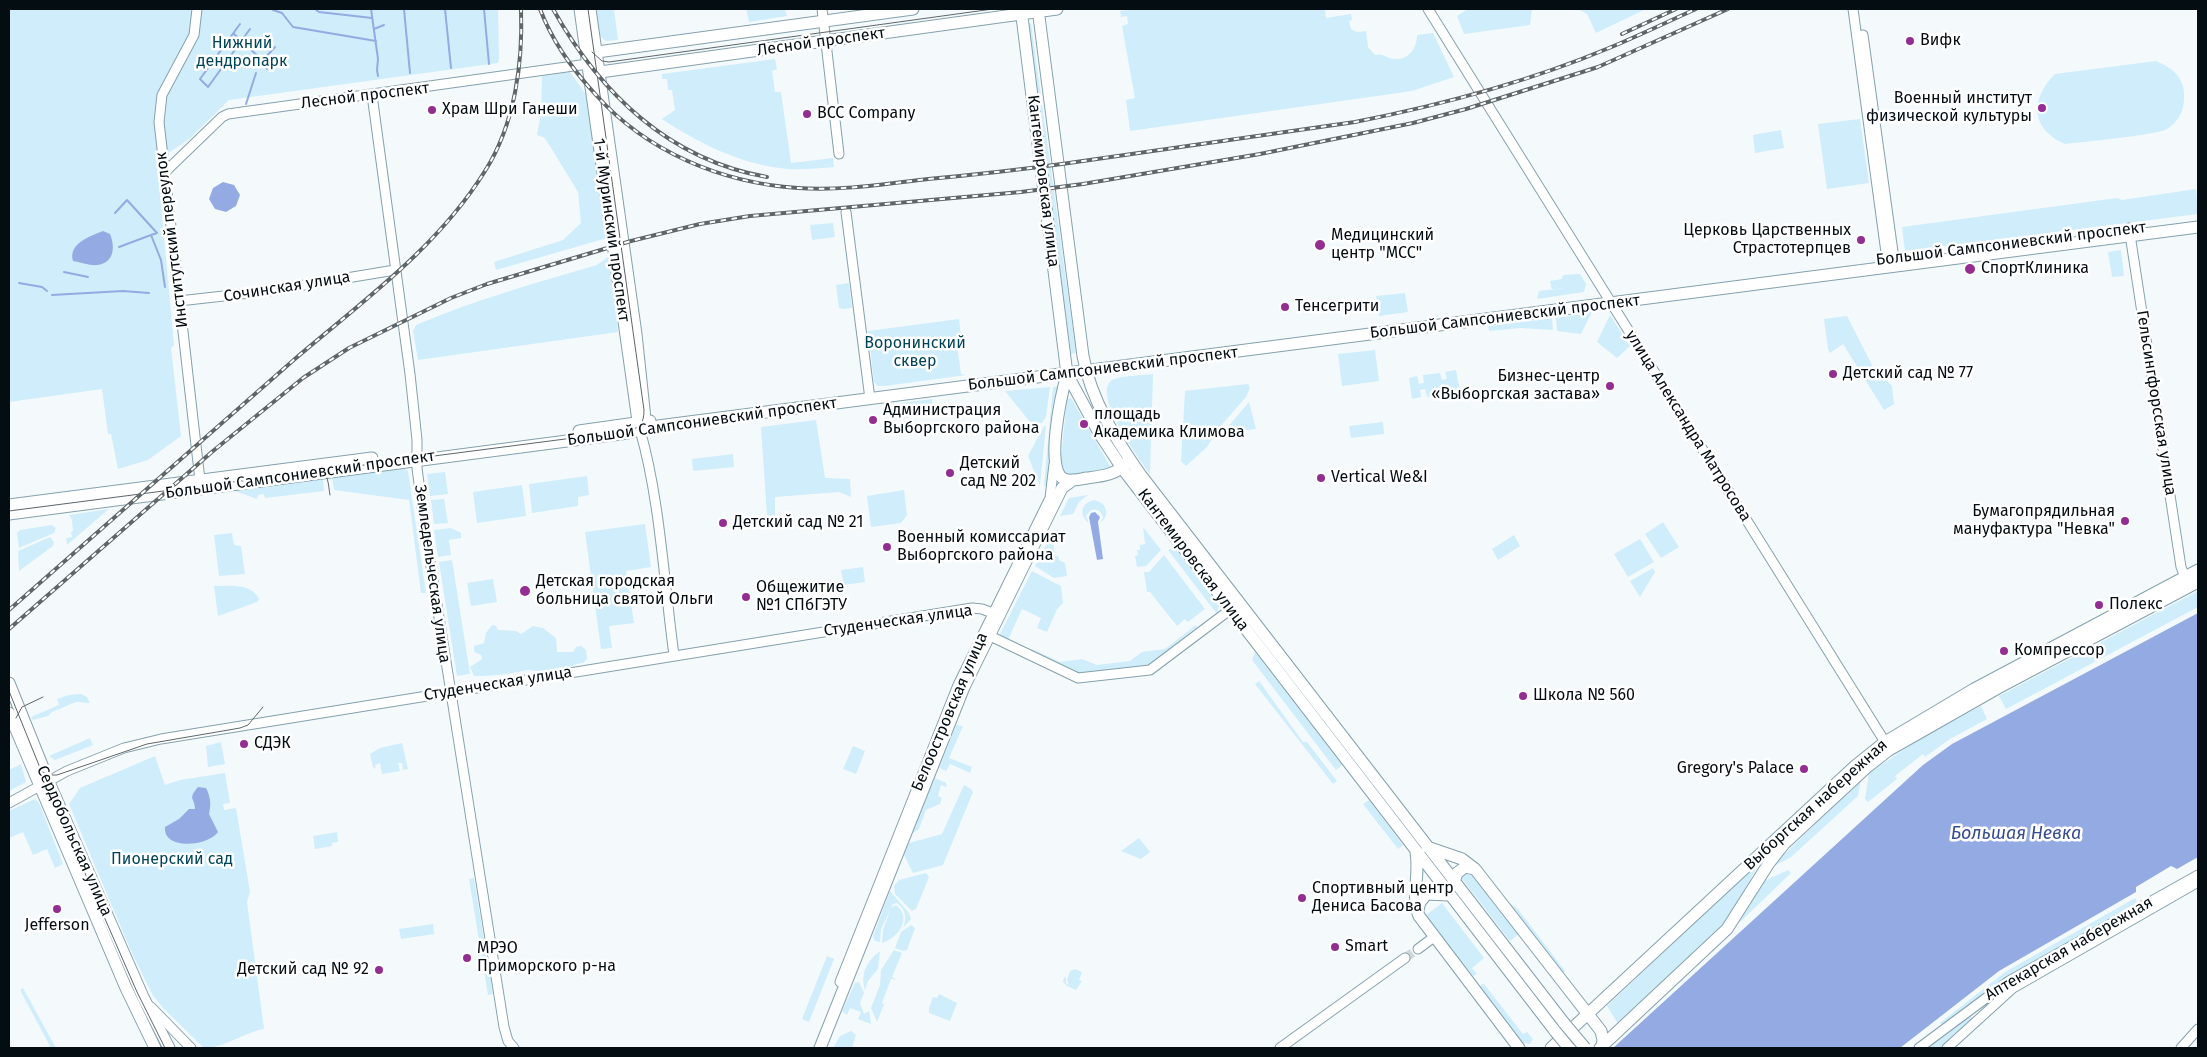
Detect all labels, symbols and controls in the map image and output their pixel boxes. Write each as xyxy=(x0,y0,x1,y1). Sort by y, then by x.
street label: Лесной проспект xyxy=(756,24,886,60)
place label: Вифк xyxy=(1920,31,1961,51)
park label: Нижний дендропарк xyxy=(197,34,287,72)
marker: Вифк xyxy=(1904,35,1916,47)
street label: Лесной проспект xyxy=(300,79,430,113)
place label: Военный институт физической культуры xyxy=(1866,89,2032,127)
street label: Кантемировская улица xyxy=(1023,94,1063,268)
place label: Храм Шри Ганеши xyxy=(442,100,578,120)
marker: Военный институт физической культуры xyxy=(2036,102,2048,114)
marker: Храм Шри Ганеши xyxy=(426,104,438,116)
place label: BCC Company xyxy=(817,104,915,124)
marker: BCC Company xyxy=(801,108,813,120)
street label: 1-й Муринский проспект xyxy=(589,137,633,323)
street label: Институтский переулок xyxy=(152,151,192,329)
street label: Большой Сампсониевский проспект xyxy=(1875,218,2147,270)
place label: Церковь Царственных Страстотерпцев xyxy=(1683,221,1851,259)
place label: Медицинский центр "МСС" xyxy=(1331,226,1434,264)
marker: Церковь Царственных Страстотерпцев xyxy=(1855,234,1867,246)
marker: Медицинский центр "МСС" xyxy=(1313,238,1327,252)
place label: СпортКлиника xyxy=(1981,259,2089,279)
marker: СпортКлиника xyxy=(1963,262,1977,276)
street label: Сочинская улица xyxy=(222,268,352,306)
street label: Большой Сампсониевский проспект xyxy=(1369,291,1641,343)
place label: Тенсегрити xyxy=(1295,297,1379,317)
marker: Тенсегрити xyxy=(1279,301,1291,313)
street label: Гельсингфорсская улица xyxy=(2132,309,2180,497)
street label: улица Александра Матросова xyxy=(1621,327,1755,525)
park label: Воронинский сквер xyxy=(864,334,966,372)
street label: Большой Сампсониевский проспект xyxy=(967,343,1239,395)
place label: Детский сад № 77 xyxy=(1843,364,1973,384)
place label: Бизнес-центр «Выборгская застава» xyxy=(1431,367,1600,405)
marker: Детский сад № 77 xyxy=(1827,368,1839,380)
marker: Бизнес-центр «Выборгская застава» xyxy=(1604,380,1616,392)
street label: Большой Сампсониевский проспект xyxy=(566,394,838,450)
place label: Администрация Выборгского района xyxy=(883,401,1039,439)
place label: площадь Академика Климова xyxy=(1094,405,1245,443)
marker: Администрация Выборгского района xyxy=(867,414,879,426)
marker: площадь Академика Климова xyxy=(1078,418,1090,430)
street label: Большой Сампсониевский проспект xyxy=(164,447,436,503)
place label: Детский сад № 202 xyxy=(960,454,1036,492)
marker: Детский сад № 202 xyxy=(944,467,956,479)
place label: Vertical We&I xyxy=(1331,468,1428,488)
marker: Vertical We&I xyxy=(1315,472,1327,484)
street label: Земледельческая улица xyxy=(410,484,454,664)
street label: Кантемировская улица xyxy=(1133,485,1253,635)
place label: Бумагопрядильная мануфактура "Невка" xyxy=(1953,502,2115,540)
place label: Детский сад № 21 xyxy=(733,513,863,533)
marker: Бумагопрядильная мануфактура "Невка" xyxy=(2119,515,2131,527)
marker: Детский сад № 21 xyxy=(717,517,729,529)
place label: Военный комиссариат Выборгского района xyxy=(897,528,1065,566)
marker: Военный комиссариат Выборгского района xyxy=(881,541,893,553)
place label: Детская городская больница святой Ольги xyxy=(536,572,714,610)
place label: Общежитие №1 СПбГЭТУ xyxy=(756,578,847,616)
marker: Детская городская больница святой Ольги xyxy=(518,584,532,598)
marker: Общежитие №1 СПбГЭТУ xyxy=(740,591,752,603)
place label: Полекс xyxy=(2109,595,2163,615)
marker: Полекс xyxy=(2093,599,2105,611)
street label: Студенческая улица xyxy=(823,601,973,641)
street label: Белоостровская улица xyxy=(908,630,992,794)
place label: Компрессор xyxy=(2014,641,2104,661)
marker: Компрессор xyxy=(1998,645,2010,657)
street label: Студенческая улица xyxy=(423,663,573,705)
place label: Школа № 560 xyxy=(1533,686,1635,706)
marker: Школа № 560 xyxy=(1517,690,1529,702)
place label: СДЭК xyxy=(254,734,291,754)
street label: Выборгская набережная xyxy=(1740,736,1892,874)
marker: СДЭК xyxy=(238,738,250,750)
place label: Gregory's Palace xyxy=(1677,759,1794,779)
street label: Сердобольская улица xyxy=(32,763,116,919)
marker: Gregory's Palace xyxy=(1798,763,1810,775)
water label: Большая Невка xyxy=(1951,823,2081,845)
park label: Пионерский сад xyxy=(111,850,233,870)
place label: Спортивный центр Дениса Басова xyxy=(1312,879,1454,917)
marker: Спортивный центр Дениса Басова xyxy=(1296,892,1308,904)
street label: Аптекарская набережная xyxy=(1982,893,2156,1005)
marker: Jefferson xyxy=(51,903,63,915)
place label: Jefferson xyxy=(24,916,90,936)
place label: Smart xyxy=(1345,937,1388,957)
place label: МРЭО Приморского р-на xyxy=(477,939,616,977)
marker: Smart xyxy=(1329,941,1341,953)
marker: МРЭО Приморского р-на xyxy=(461,952,473,964)
place label: Детский сад № 92 xyxy=(237,960,369,980)
marker: Детский сад № 92 xyxy=(373,964,385,976)

